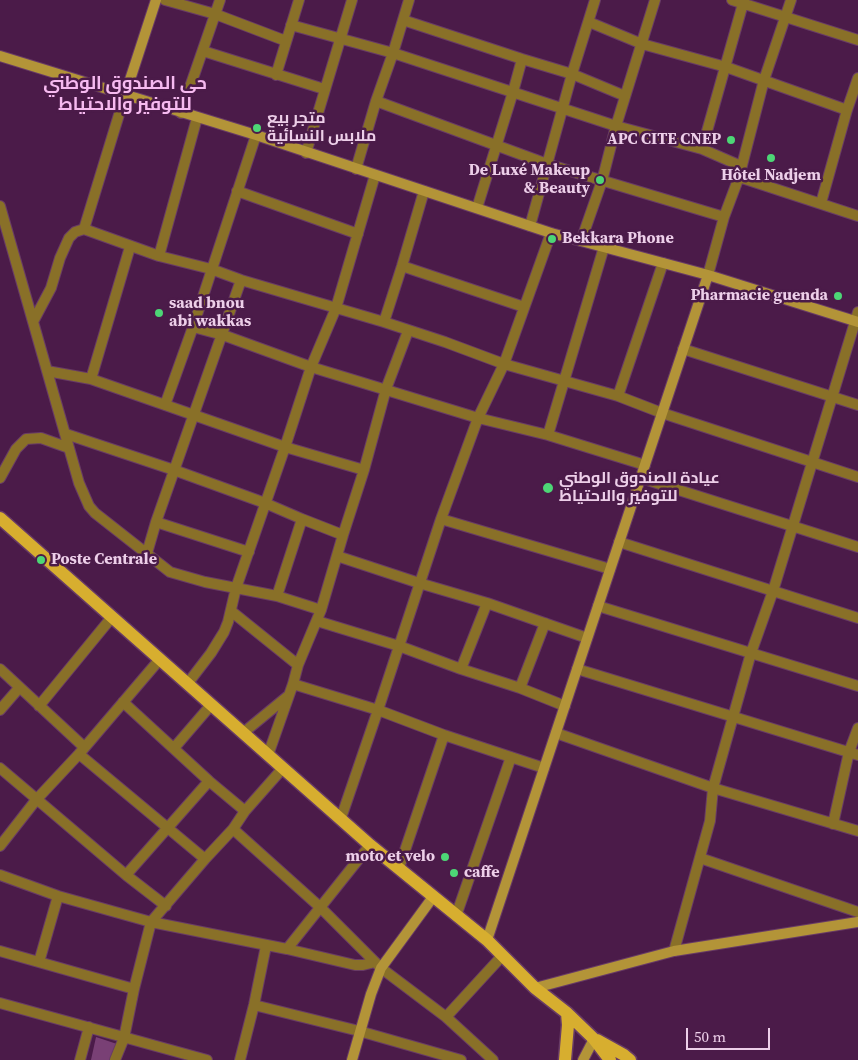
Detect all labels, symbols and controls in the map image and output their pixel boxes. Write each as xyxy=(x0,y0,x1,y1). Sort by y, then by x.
district label: حي الصندوق الوطني للتوفير والاحتياط xyxy=(43,73,207,116)
place label: متجر بيع ملابس النسائية xyxy=(267,109,376,147)
marker: متجر بيع ملابس النسائية xyxy=(251,122,263,134)
place label: APC CITE CNEP xyxy=(607,130,721,150)
marker: APC CITE CNEP xyxy=(725,134,737,146)
marker: Hôtel Nadjem xyxy=(765,152,777,164)
place label: De Luxé Makeup & Beauty xyxy=(468,161,590,199)
place label: Hôtel Nadjem xyxy=(721,166,821,186)
marker: De Luxé Makeup & Beauty xyxy=(594,174,606,186)
place label: Bekkara Phone xyxy=(562,229,674,249)
marker: Bekkara Phone xyxy=(546,233,558,245)
place label: Pharmacie guenda xyxy=(690,286,828,306)
marker: Pharmacie guenda xyxy=(832,290,844,302)
place label: saad bnou abi wakkas xyxy=(169,294,251,332)
marker: saad bnou abi wakkas xyxy=(153,307,165,319)
place label: عيادة الصندوق الوطني للتوفير والاحتياط xyxy=(559,469,720,507)
marker: عيادة الصندوق الوطني للتوفير والاحتياط xyxy=(541,481,555,495)
place label: Poste Centrale xyxy=(51,550,157,570)
marker: Poste Centrale xyxy=(35,554,47,566)
place label: moto et velo xyxy=(346,847,435,867)
marker: moto et velo xyxy=(439,851,451,863)
place label: caffe xyxy=(464,863,500,883)
marker: caffe xyxy=(448,867,460,879)
scale bar xyxy=(688,1018,772,1050)
text: 50 m xyxy=(694,1026,726,1047)

